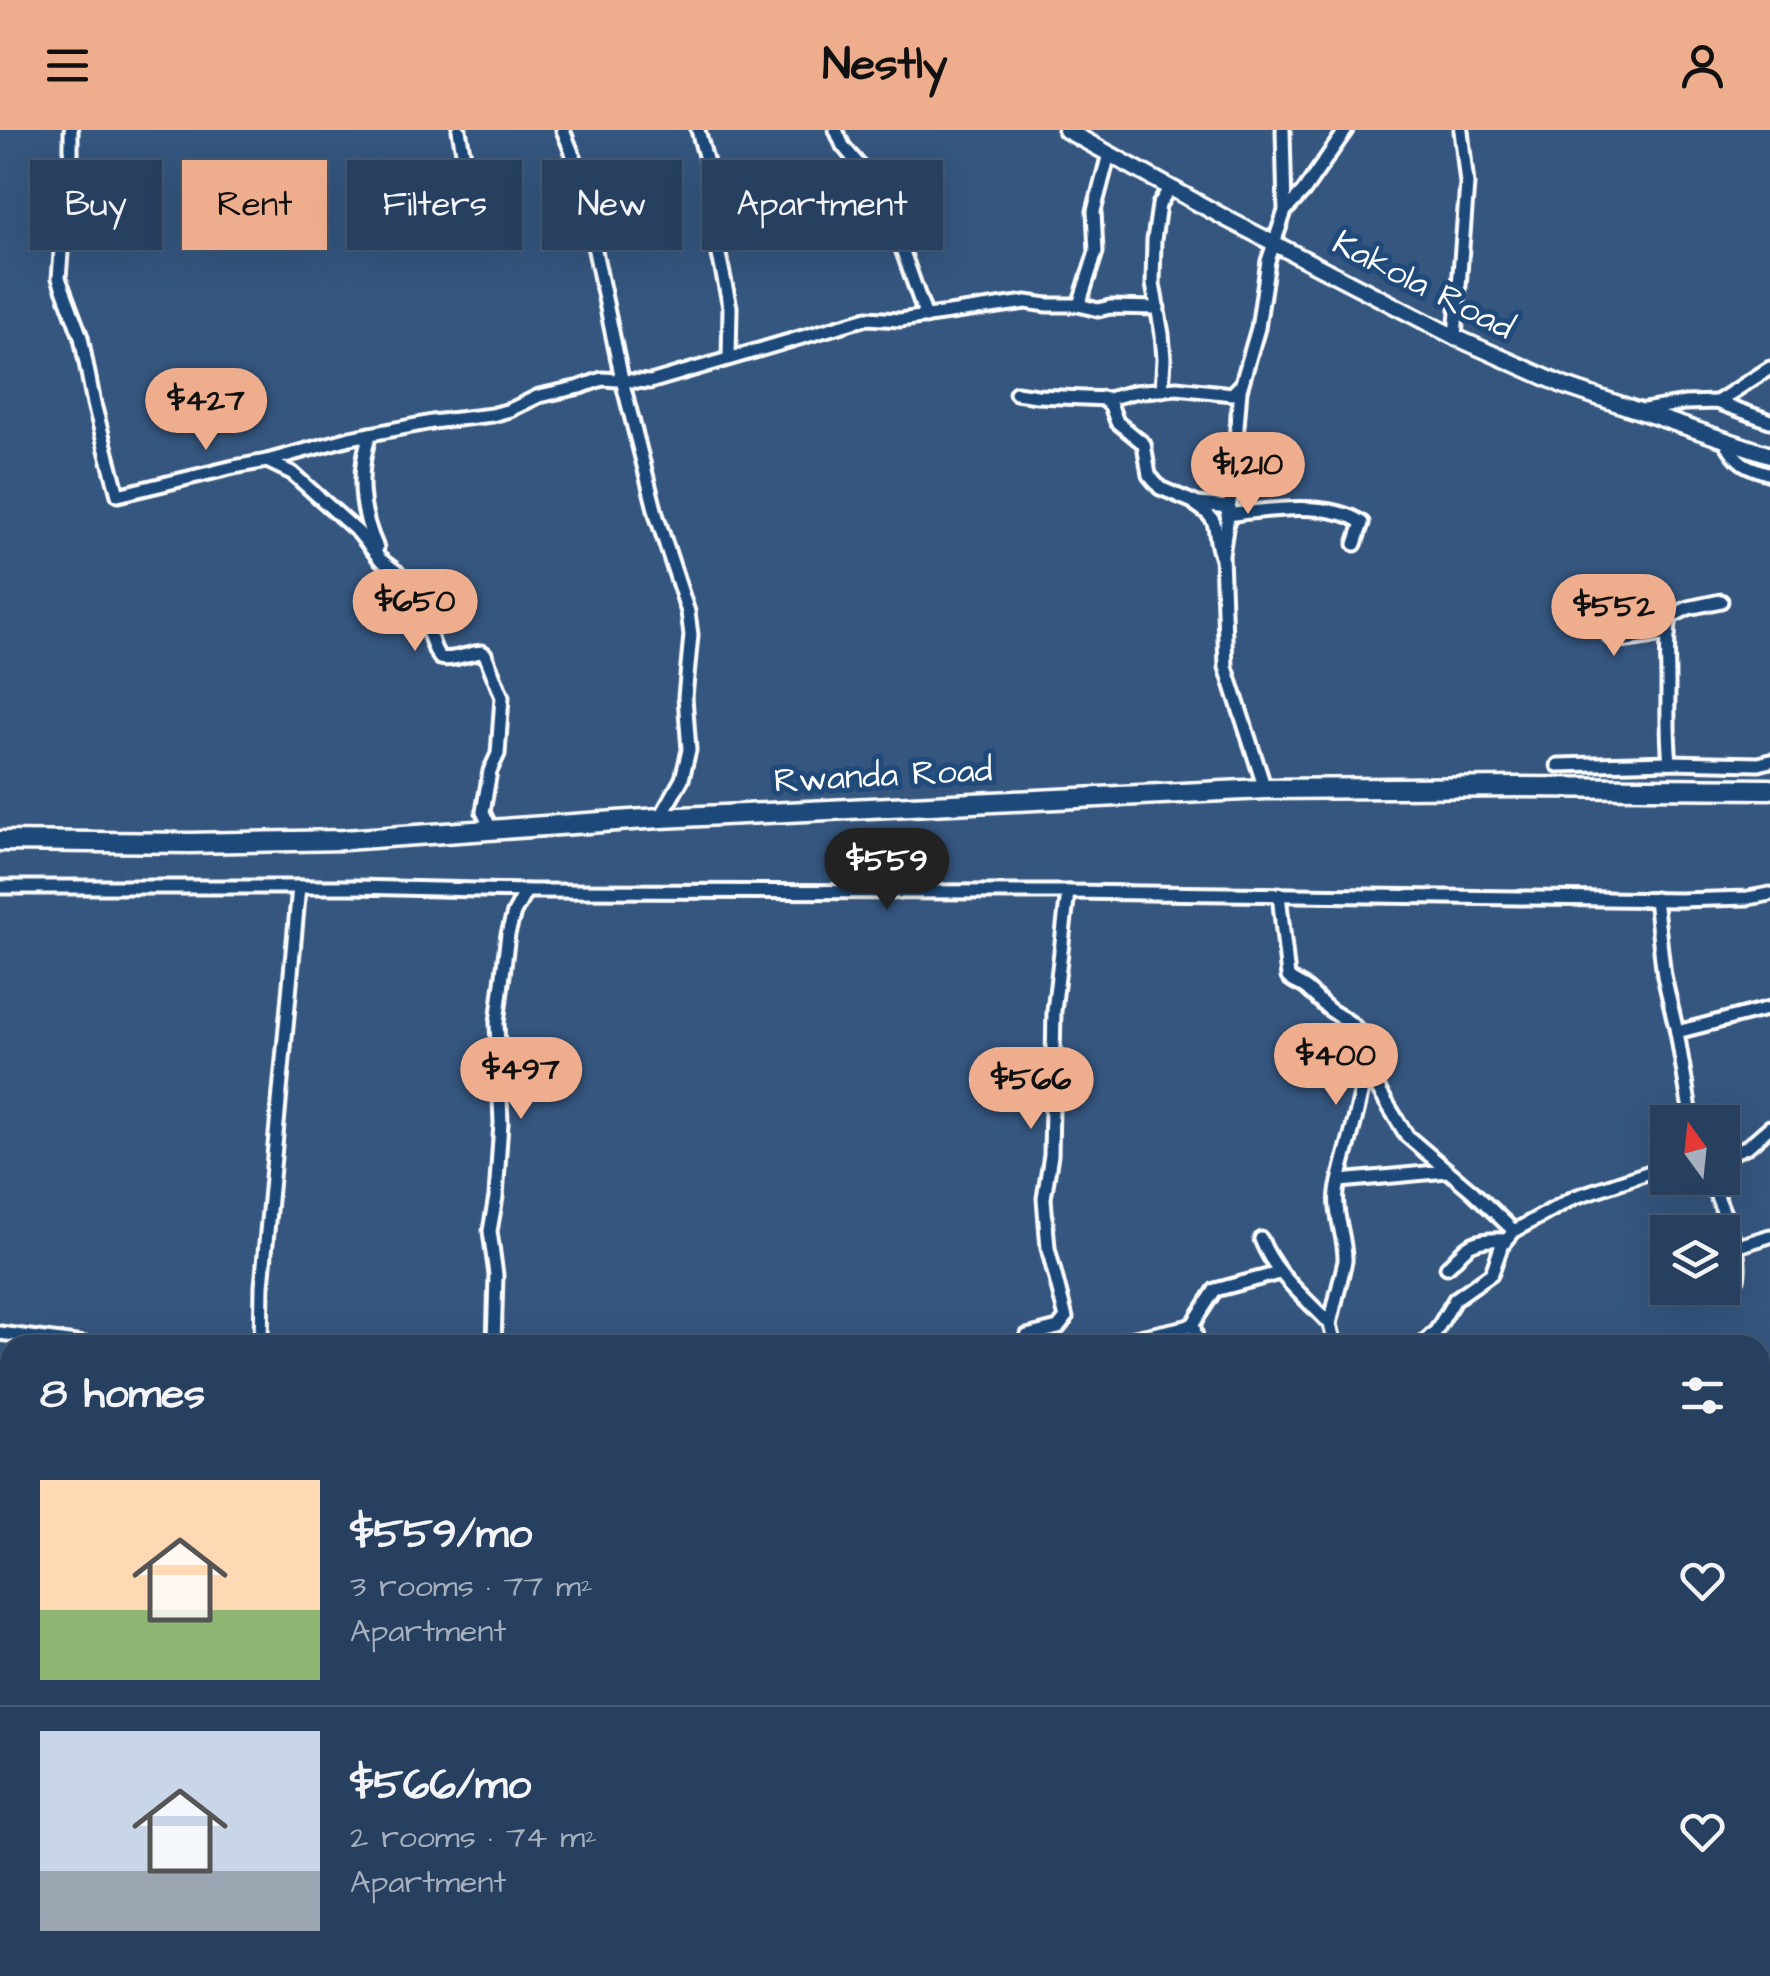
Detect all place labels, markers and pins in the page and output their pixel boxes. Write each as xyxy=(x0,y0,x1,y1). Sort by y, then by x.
pin: $427 xyxy=(147,368,265,453)
pin: $1,210 xyxy=(1167,432,1329,517)
pin: $650 xyxy=(356,569,474,654)
pin: $552 xyxy=(1555,574,1673,659)
pin: $559 xyxy=(828,828,946,913)
pin: $400 xyxy=(1277,1023,1395,1108)
pin: $497 xyxy=(462,1037,580,1122)
pin: $566 xyxy=(972,1047,1090,1132)

